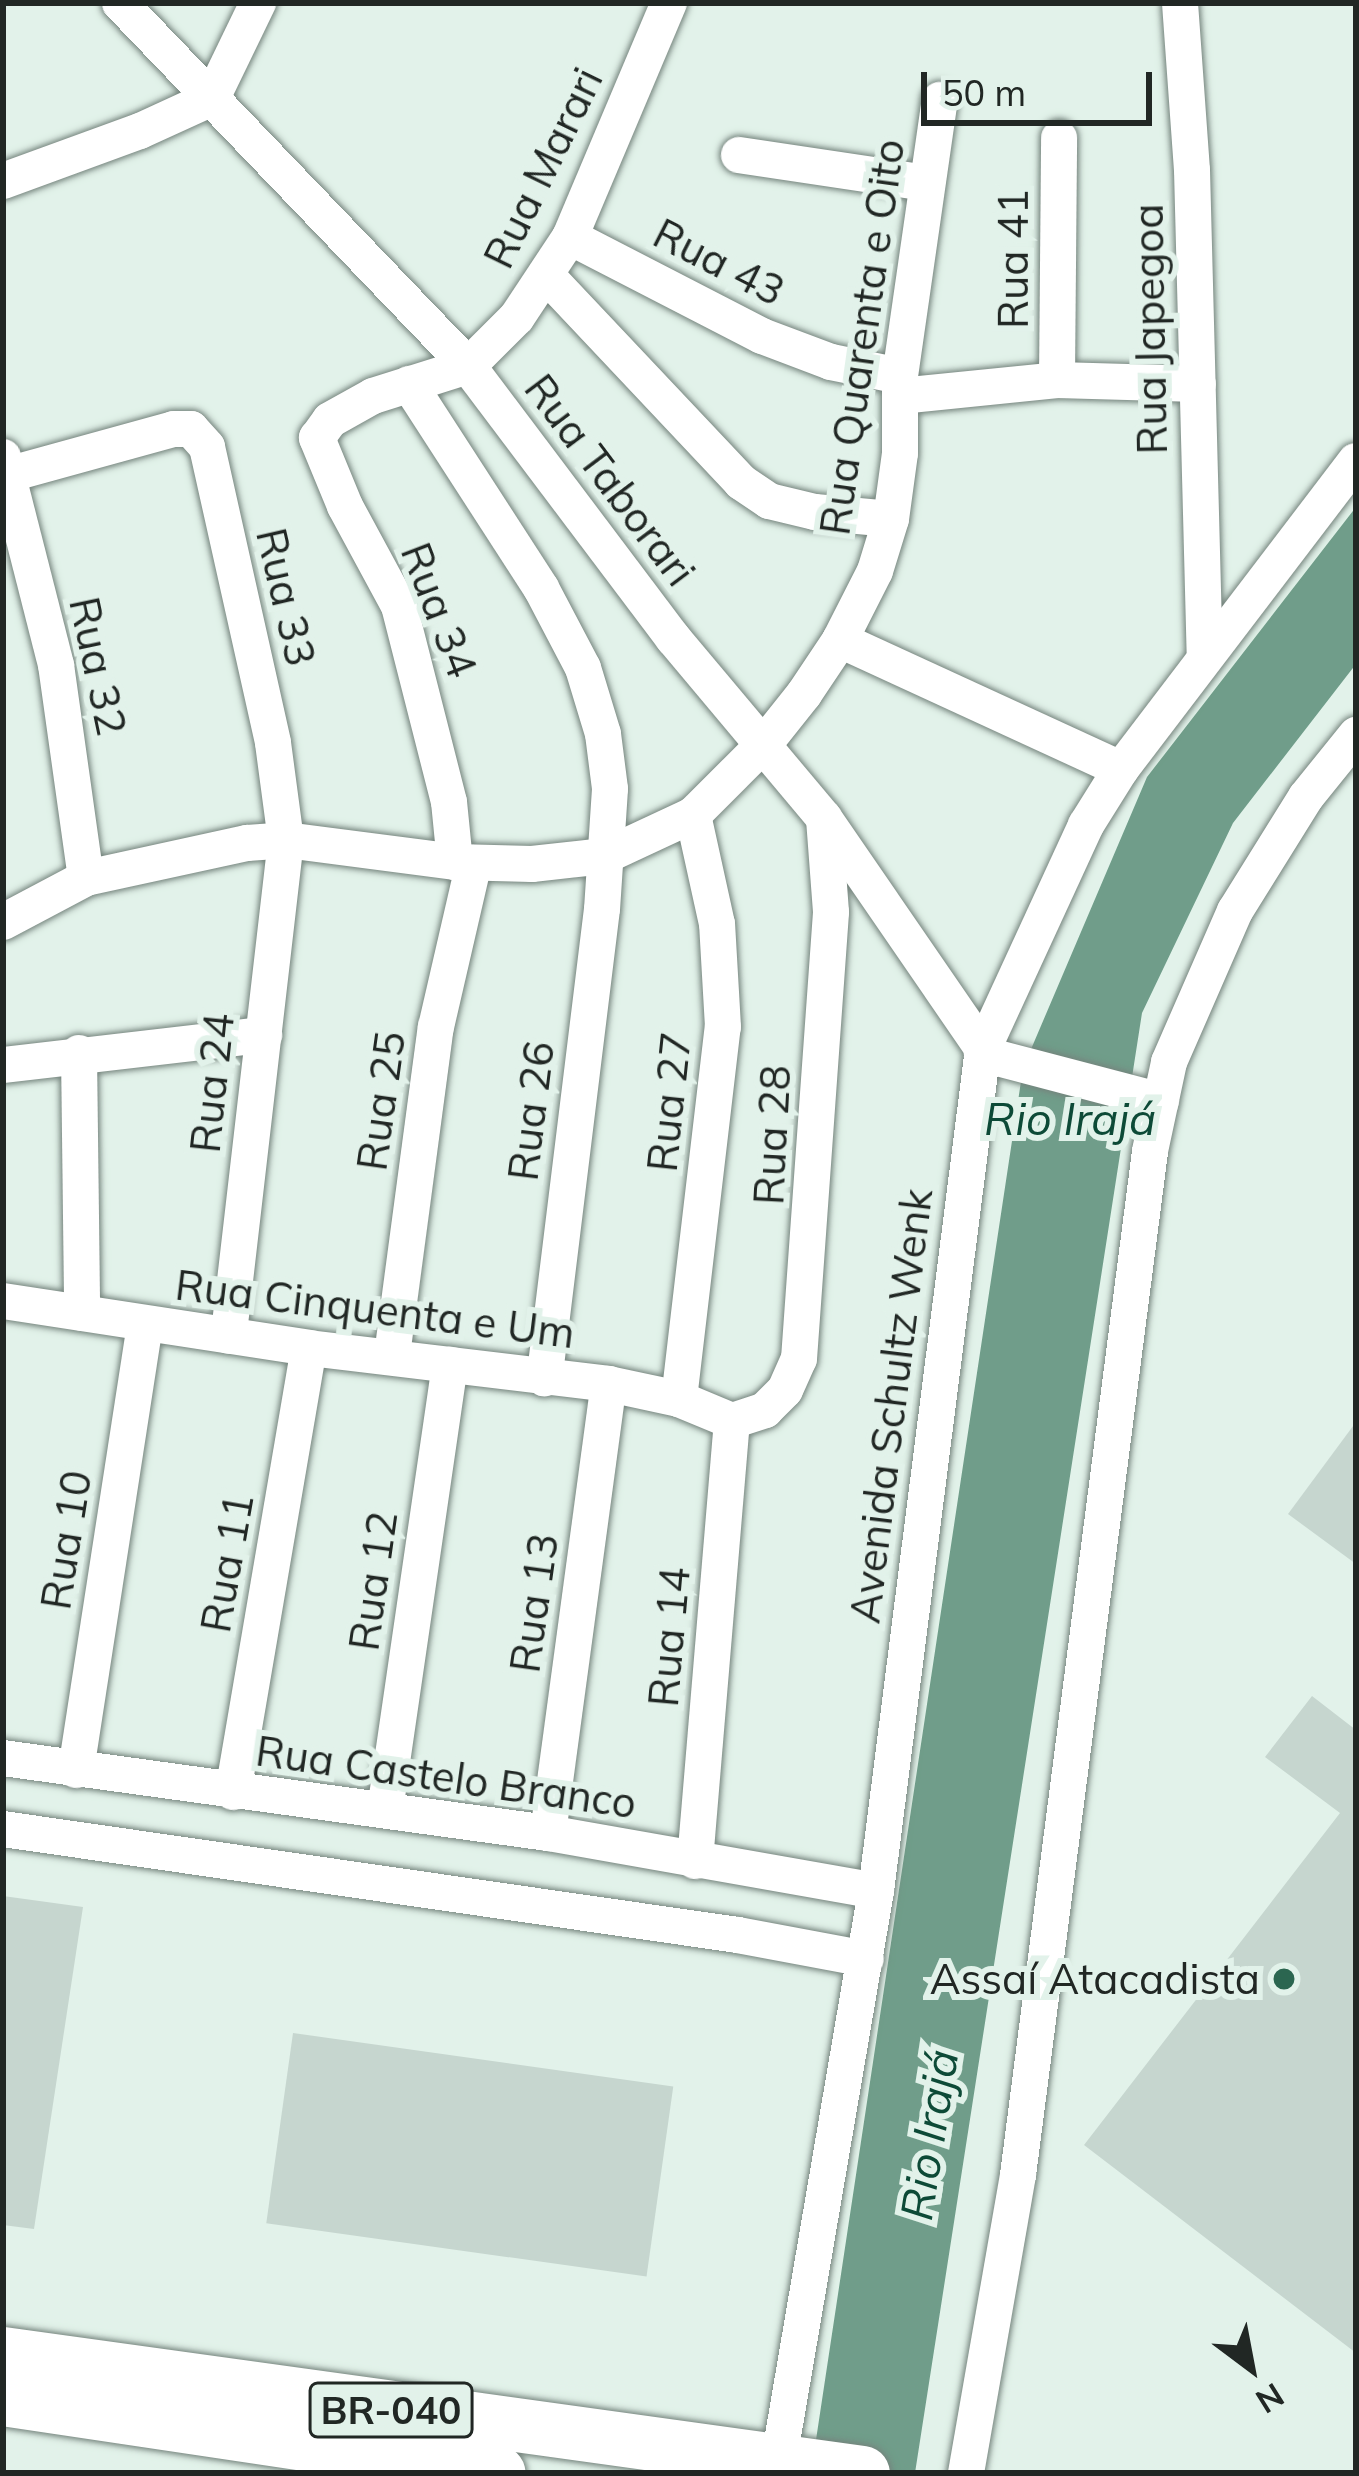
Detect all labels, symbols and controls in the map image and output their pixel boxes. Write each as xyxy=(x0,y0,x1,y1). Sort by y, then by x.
scale bar xyxy=(927,48,1158,122)
street label: Rua Marari xyxy=(473,60,613,276)
text: 50 m xyxy=(942,70,1026,115)
street label: Rua Quarenta e Oito xyxy=(809,136,915,538)
street label: Rua 41 xyxy=(988,189,1038,329)
street label: Rua Japegoa xyxy=(1123,203,1177,455)
street label: Rua 43 xyxy=(645,208,793,316)
street label: Rua Taborari xyxy=(514,364,706,596)
street label: Rua 33 xyxy=(246,523,326,671)
street label: Rua 34 xyxy=(390,536,488,684)
street label: Rua 32 xyxy=(59,592,137,740)
street label: Rua 24 xyxy=(180,1011,244,1155)
street label: Rua 25 xyxy=(346,1028,416,1174)
street label: Rua 27 xyxy=(637,1030,701,1174)
street label: Rua 26 xyxy=(497,1039,565,1183)
street label: Rua 28 xyxy=(743,1064,801,1206)
water label: Rio Irajá xyxy=(984,1092,1156,1146)
street label: Avenida Schultz Wenk xyxy=(839,1186,943,1626)
street label: Rua Cinquenta e Um xyxy=(172,1259,578,1359)
street label: Rua 10 xyxy=(30,1467,102,1613)
street label: Rua 11 xyxy=(190,1490,264,1636)
street label: Rua 12 xyxy=(338,1508,408,1654)
street label: Rua 13 xyxy=(499,1530,569,1676)
street label: Rua 14 xyxy=(638,1565,700,1709)
street label: Rua Castelo Branco xyxy=(253,1725,639,1829)
place label: Assaí Atacadista xyxy=(930,1954,1260,2004)
marker: Assaí Atacadista xyxy=(1271,1966,1297,1992)
water label: Rio Irajá xyxy=(889,2046,969,2224)
north arrow xyxy=(1191,2308,1311,2428)
text: N xyxy=(1249,2375,1292,2423)
road number: BR-040 xyxy=(307,2377,475,2443)

